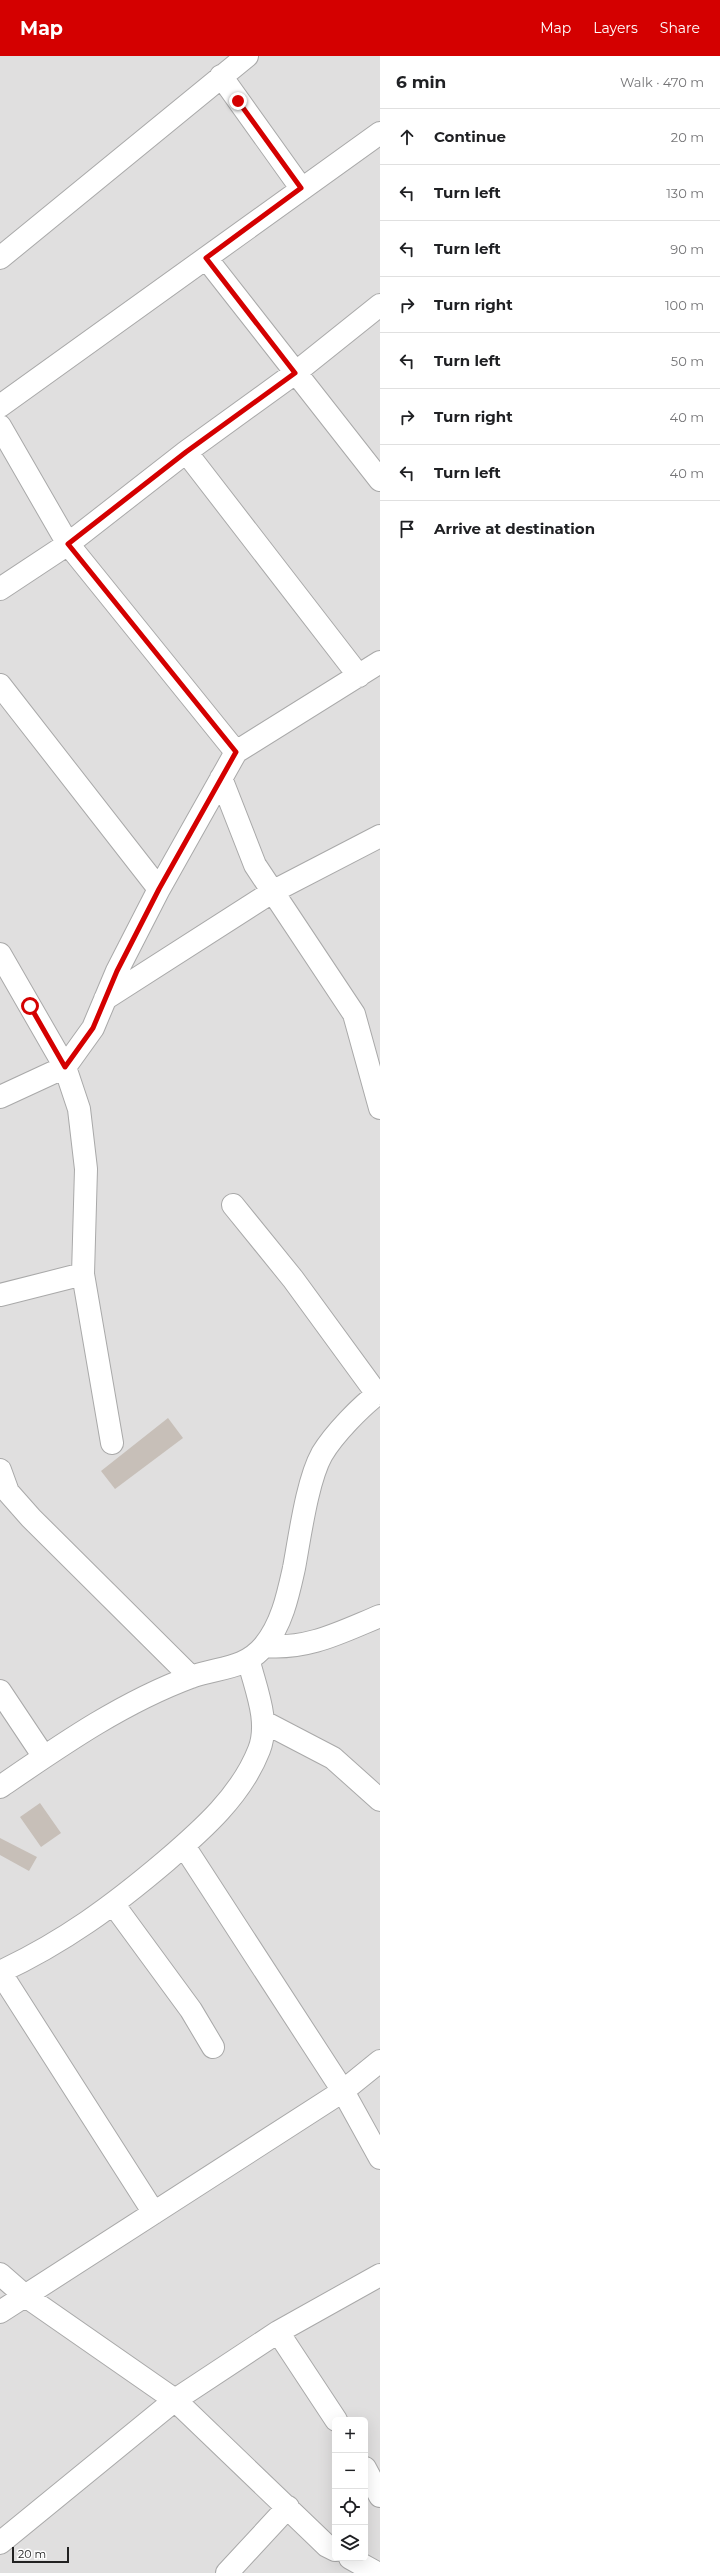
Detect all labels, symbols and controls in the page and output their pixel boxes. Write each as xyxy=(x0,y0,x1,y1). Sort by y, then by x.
text: Map xyxy=(20,17,63,40)
text: Map xyxy=(540,19,571,37)
text: Layers xyxy=(593,19,638,37)
text: Share xyxy=(660,19,700,37)
text: 6 min xyxy=(396,72,446,92)
text: Walk · 470 m xyxy=(620,74,704,90)
route end xyxy=(229,92,247,110)
icon: ahead xyxy=(396,126,418,148)
text: Continue xyxy=(434,127,506,146)
text: 20 m xyxy=(671,129,704,145)
icon: left xyxy=(396,182,418,204)
text: Turn left xyxy=(434,183,501,202)
text: 130 m xyxy=(666,185,704,201)
icon: left xyxy=(396,238,418,260)
text: Turn left xyxy=(434,239,501,258)
text: 90 m xyxy=(670,241,704,257)
icon: right xyxy=(396,294,418,316)
text: Turn right xyxy=(434,295,513,314)
text: 100 m xyxy=(665,297,704,313)
icon: left xyxy=(396,350,418,372)
text: Turn left xyxy=(434,351,501,370)
text: 50 m xyxy=(671,353,704,369)
icon: right xyxy=(396,406,418,428)
text: Turn right xyxy=(434,407,513,426)
text: 40 m xyxy=(670,409,704,425)
icon: left xyxy=(396,462,418,484)
text: Turn left xyxy=(434,463,501,482)
text: 40 m xyxy=(670,465,704,481)
icon: arrive xyxy=(396,518,418,540)
text: Arrive at destination xyxy=(434,519,595,538)
route start xyxy=(21,997,39,1015)
map controls xyxy=(332,2417,368,2561)
button: + xyxy=(332,2417,368,2453)
button: − xyxy=(332,2453,368,2489)
button: locate xyxy=(332,2489,368,2525)
button: layers xyxy=(332,2525,368,2561)
scale bar xyxy=(12,2545,69,2564)
text: 20 m xyxy=(18,2547,46,2561)

